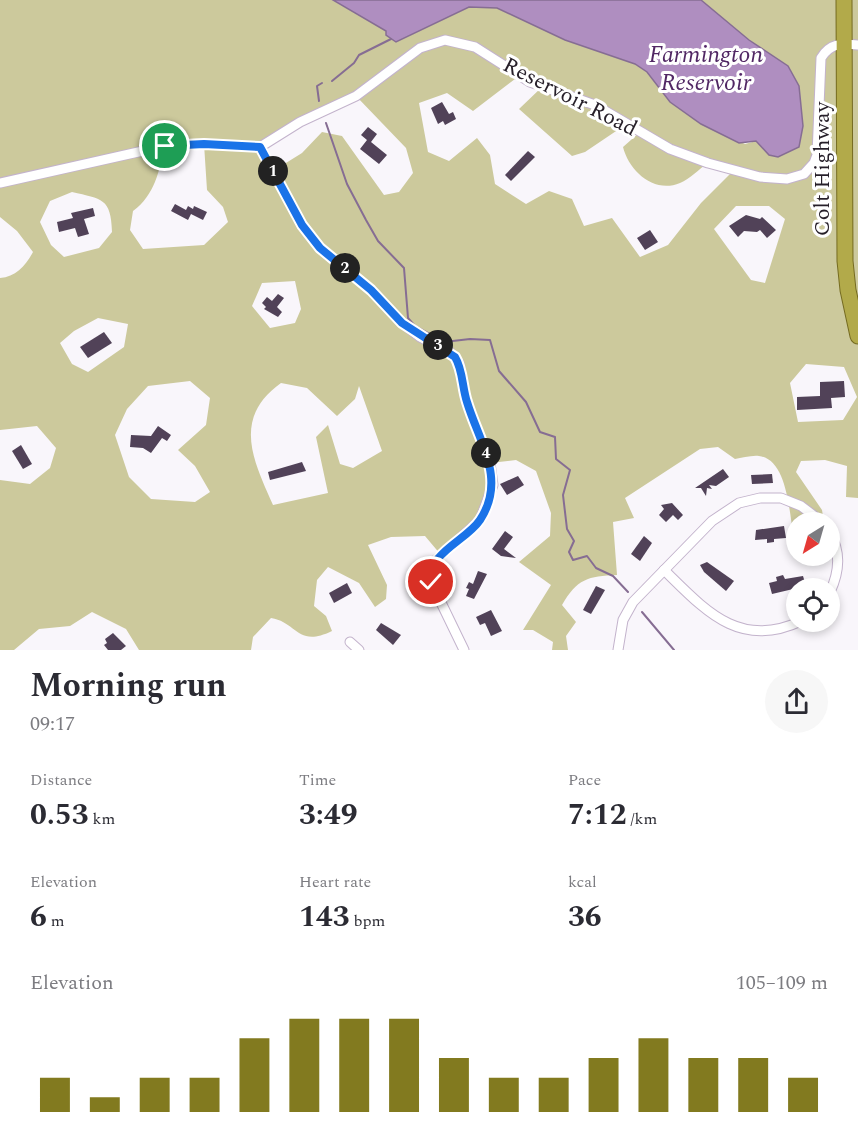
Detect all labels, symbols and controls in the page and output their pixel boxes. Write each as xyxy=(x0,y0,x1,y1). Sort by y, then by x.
water label: Farmington Reservoir xyxy=(649,37,763,101)
street label: Reservoir Road xyxy=(497,49,643,145)
street label: Colt Highway xyxy=(806,100,839,236)
pin xyxy=(139,120,190,171)
icon: arrive xyxy=(148,129,181,162)
pin: 1 xyxy=(258,156,288,186)
text: 1 xyxy=(269,159,277,183)
pin: 2 xyxy=(330,253,360,283)
text: 2 xyxy=(341,256,349,280)
pin: 3 xyxy=(423,330,453,360)
text: 3 xyxy=(434,333,442,357)
pin: 4 xyxy=(471,438,501,468)
text: 4 xyxy=(482,441,490,465)
north arrow xyxy=(786,512,840,566)
map controls xyxy=(786,512,840,632)
pin xyxy=(405,556,456,607)
icon: check xyxy=(414,565,447,598)
button: locate xyxy=(786,578,840,632)
text: Morning run xyxy=(30,661,227,711)
button: share xyxy=(765,670,828,733)
text: 09:17 xyxy=(30,709,75,739)
text: Distance xyxy=(30,768,92,792)
text: Time xyxy=(299,768,336,792)
text: Pace xyxy=(568,768,601,792)
text: 0.53 xyxy=(30,792,89,838)
text: 3:49 xyxy=(299,792,358,838)
text: 7:12 xyxy=(568,792,627,838)
text: km xyxy=(89,807,115,831)
text: /km xyxy=(627,807,657,831)
text: Elevation xyxy=(30,870,97,894)
text: Heart rate xyxy=(299,870,371,894)
text: kcal xyxy=(568,870,597,894)
text: 6 xyxy=(30,894,47,940)
text: 143 xyxy=(299,894,350,940)
text: 36 xyxy=(568,894,602,940)
text: m xyxy=(47,909,65,933)
text: bpm xyxy=(350,909,385,933)
text: Elevation xyxy=(30,968,114,998)
text: 105–109 m xyxy=(736,968,828,998)

